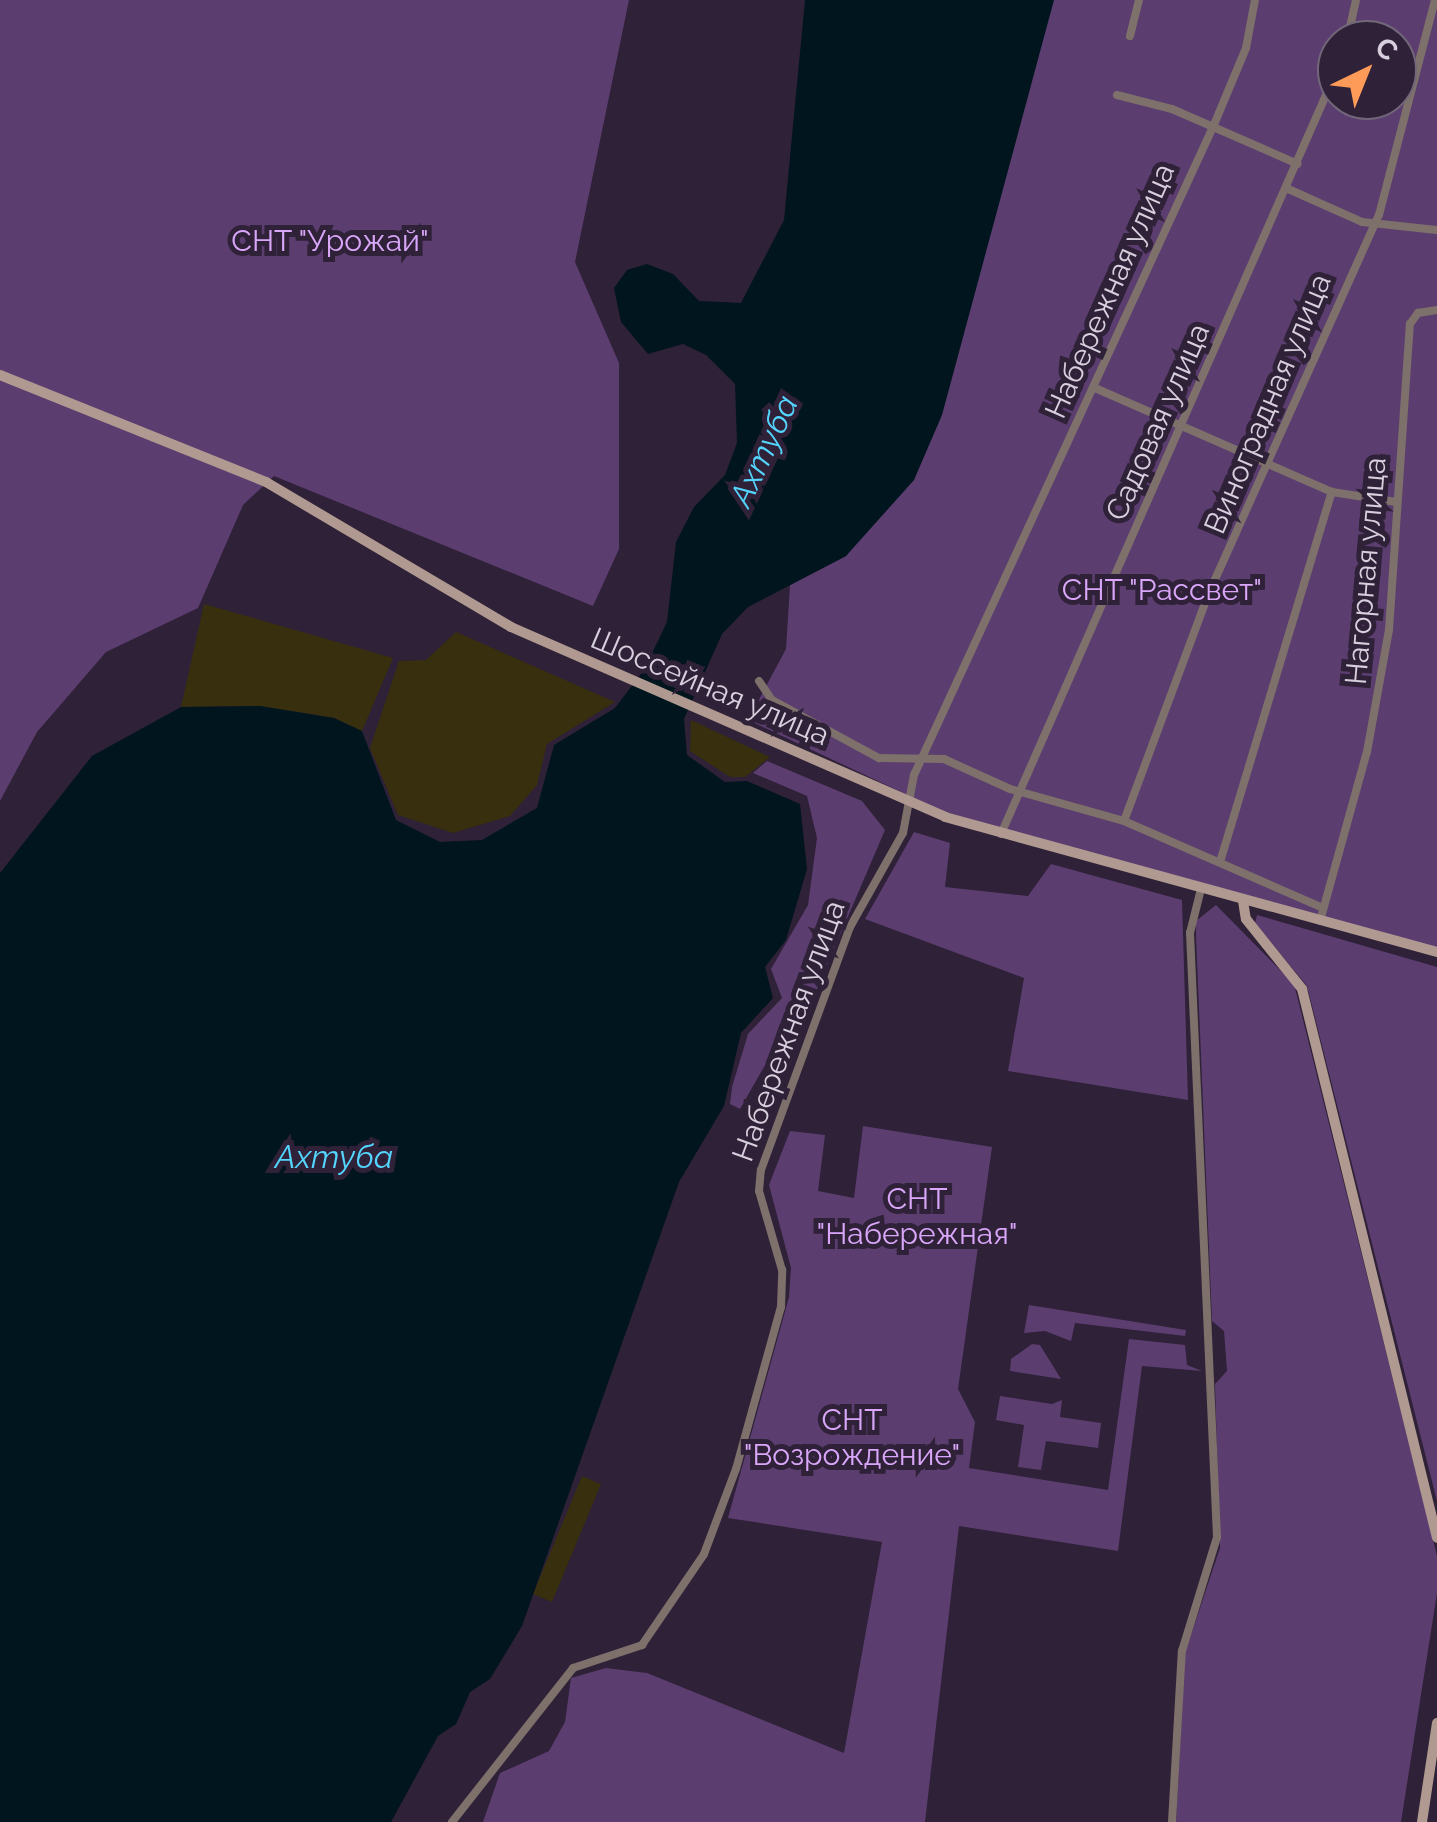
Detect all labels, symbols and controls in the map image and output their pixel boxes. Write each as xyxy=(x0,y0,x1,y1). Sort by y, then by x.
north arrow xyxy=(1317,20,1417,120)
text: С xyxy=(1368,31,1405,68)
street label: Набережная улица xyxy=(1037,158,1183,424)
park label: СНТ "Урожай" xyxy=(231,223,429,259)
street label: Виноградная улица xyxy=(1197,268,1339,540)
street label: Садовая улица xyxy=(1098,318,1218,526)
water label: Ахтуба xyxy=(722,389,806,513)
street label: Нагорная улица xyxy=(1338,455,1394,687)
park label: СНТ "Рассвет" xyxy=(1061,572,1263,608)
street label: Шоссейная улица xyxy=(585,620,835,754)
street label: Набережная улица xyxy=(725,895,853,1167)
water label: Ахтуба xyxy=(275,1138,393,1176)
park label: СНТ "Набережная" xyxy=(817,1181,1017,1252)
park label: СНТ "Возрождение" xyxy=(744,1402,960,1472)

